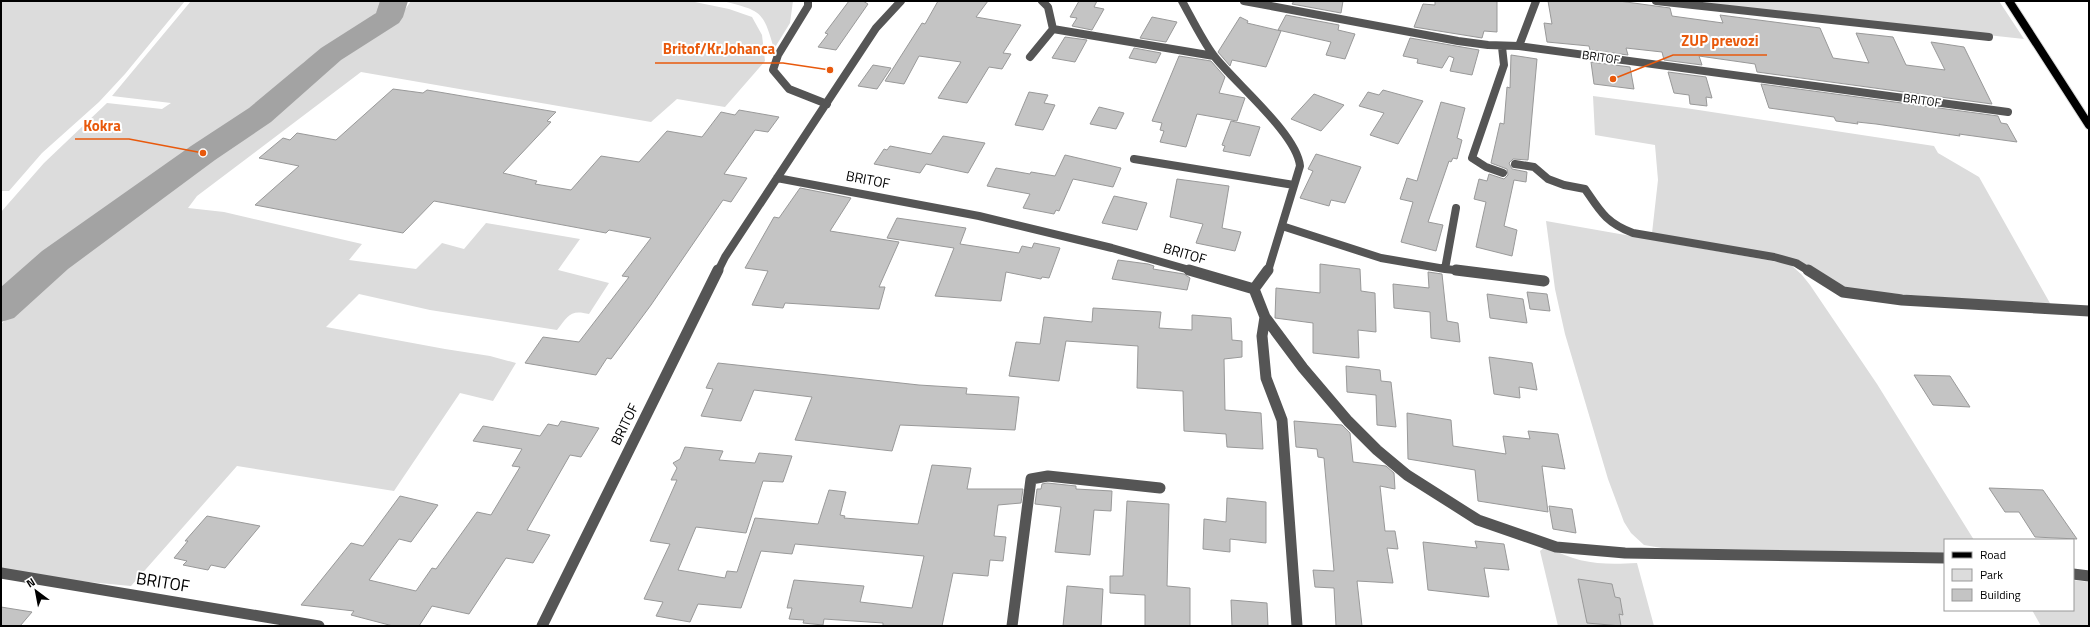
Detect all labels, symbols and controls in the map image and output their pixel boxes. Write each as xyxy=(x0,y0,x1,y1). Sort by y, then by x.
callout: ZUP prevozi xyxy=(1673,28,1767,55)
text: ZUP prevozi xyxy=(1681,29,1759,52)
callout: Britof/Kr.Johanca xyxy=(655,36,783,63)
text: Britof/Kr.Johanca xyxy=(663,37,776,60)
street label: BRITOF xyxy=(1581,45,1621,69)
street label: BRITOF xyxy=(1902,88,1942,112)
callout: Kokra xyxy=(75,112,129,139)
text: Kokra xyxy=(83,114,121,137)
street label: BRITOF xyxy=(844,164,892,194)
street label: BRITOF xyxy=(1161,237,1209,269)
street label: BRITOF xyxy=(605,399,643,449)
legend xyxy=(1944,539,2074,611)
text: Road xyxy=(1980,545,2006,564)
street label: BRITOF xyxy=(134,565,192,599)
text: Park xyxy=(1980,565,2003,584)
north arrow xyxy=(16,571,56,611)
text: N xyxy=(23,574,38,591)
text: Building xyxy=(1980,585,2021,604)

